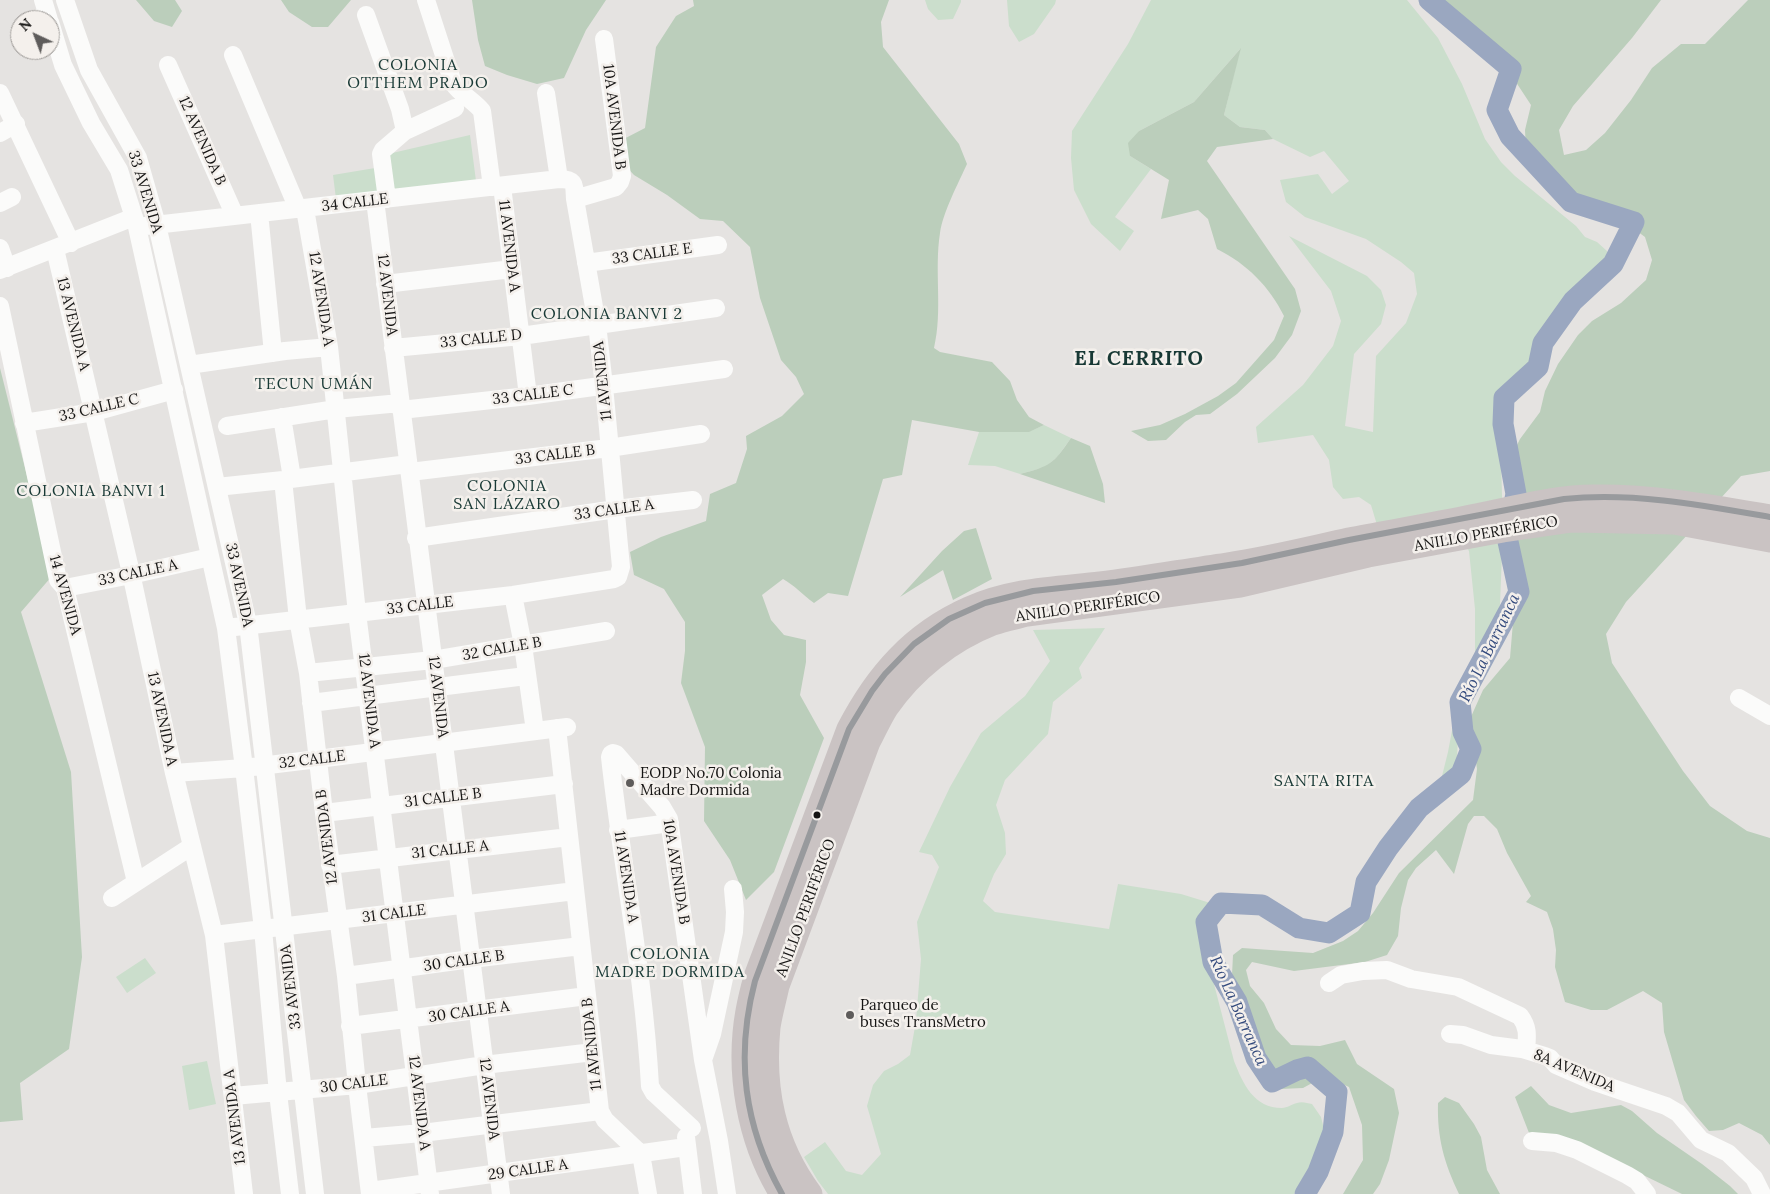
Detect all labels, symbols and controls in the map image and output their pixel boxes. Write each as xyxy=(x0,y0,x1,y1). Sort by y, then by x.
north arrow xyxy=(10,10,60,60)
text: N xyxy=(15,14,36,35)
district label: COLONIA OTTHEM PRADO xyxy=(346,55,490,93)
street label: 10A AVENIDA B xyxy=(599,63,629,171)
street label: 12 AVENIDA B xyxy=(174,94,230,188)
street label: 33 AVENIDA xyxy=(124,149,166,235)
street label: 34 CALLE xyxy=(321,190,389,216)
street label: 11 AVENIDA A xyxy=(494,199,524,293)
street label: 33 CALLE E xyxy=(611,239,693,269)
street label: 12 AVENIDA A xyxy=(305,250,337,348)
street label: 12 AVENIDA xyxy=(373,253,401,337)
street label: 13 AVENIDA A xyxy=(53,275,93,373)
district label: COLONIA BANVI 2 xyxy=(529,304,685,324)
street label: 33 CALLE D xyxy=(439,326,523,352)
street label: 11 AVENIDA xyxy=(590,340,616,422)
district label: EL CERRITO xyxy=(1073,347,1205,371)
district label: TECUN UMÁN xyxy=(253,374,375,394)
street label: 33 CALLE C xyxy=(491,381,575,409)
street label: 33 CALLE C xyxy=(57,390,141,426)
street label: 33 CALLE B xyxy=(514,441,596,469)
district label: COLONIA SAN LÁZARO xyxy=(452,476,562,514)
district label: COLONIA BANVI 1 xyxy=(14,481,168,501)
street label: 33 CALLE A xyxy=(573,495,655,525)
street label: ANILLO PERIFÉRICO xyxy=(1413,512,1559,556)
street label: 33 AVENIDA xyxy=(221,541,257,629)
street label: 14 AVENIDA xyxy=(45,553,85,637)
street label: 33 CALLE A xyxy=(97,556,179,590)
street label: ANILLO PERIFÉRICO xyxy=(1015,588,1161,626)
water label: Río La Barranca xyxy=(1456,591,1524,705)
street label: 33 CALLE xyxy=(386,593,454,619)
street label: 32 CALLE B xyxy=(461,633,543,665)
street label: 12 AVENIDA A xyxy=(354,653,384,749)
street label: 12 AVENIDA xyxy=(424,655,452,739)
street label: 13 AVENIDA A xyxy=(143,670,181,768)
street label: 32 CALLE xyxy=(278,747,346,773)
place label: EODP No.70 Colonia Madre Dormida xyxy=(640,765,782,800)
district label: SANTA RITA xyxy=(1272,771,1376,791)
marker: EODP No.70 Colonia Madre Dormida xyxy=(624,777,636,789)
street label: 31 CALLE B xyxy=(403,784,483,812)
street label: 12 AVENIDA B xyxy=(312,789,342,885)
unlabelled marker xyxy=(812,810,822,820)
street label: 10A AVENIDA B xyxy=(659,818,693,926)
street label: 11 AVENIDA A xyxy=(610,830,642,924)
street label: ANILLO PERIFÉRICO xyxy=(773,836,839,980)
street label: 31 CALLE A xyxy=(411,837,489,863)
street label: 31 CALLE xyxy=(361,901,427,927)
street label: 33 AVENIDA xyxy=(277,944,305,1030)
district label: COLONIA MADRE DORMIDA xyxy=(593,944,747,982)
street label: 30 CALLE B xyxy=(423,946,505,976)
water label: Río La Barranca xyxy=(1205,953,1271,1069)
street label: 30 CALLE A xyxy=(427,997,511,1027)
street label: 11 AVENIDA B xyxy=(578,997,606,1091)
place label: Parqueo de buses TransMetro xyxy=(860,997,986,1032)
marker: Parqueo de buses TransMetro xyxy=(844,1009,856,1021)
street label: 8A AVENIDA xyxy=(1531,1046,1617,1096)
street label: 12 AVENIDA A xyxy=(404,1055,434,1151)
street label: 12 AVENIDA xyxy=(475,1057,503,1141)
street label: 13 AVENIDA A xyxy=(220,1068,250,1166)
street label: 30 CALLE xyxy=(319,1071,389,1097)
street label: 29 CALLE A xyxy=(487,1155,569,1185)

